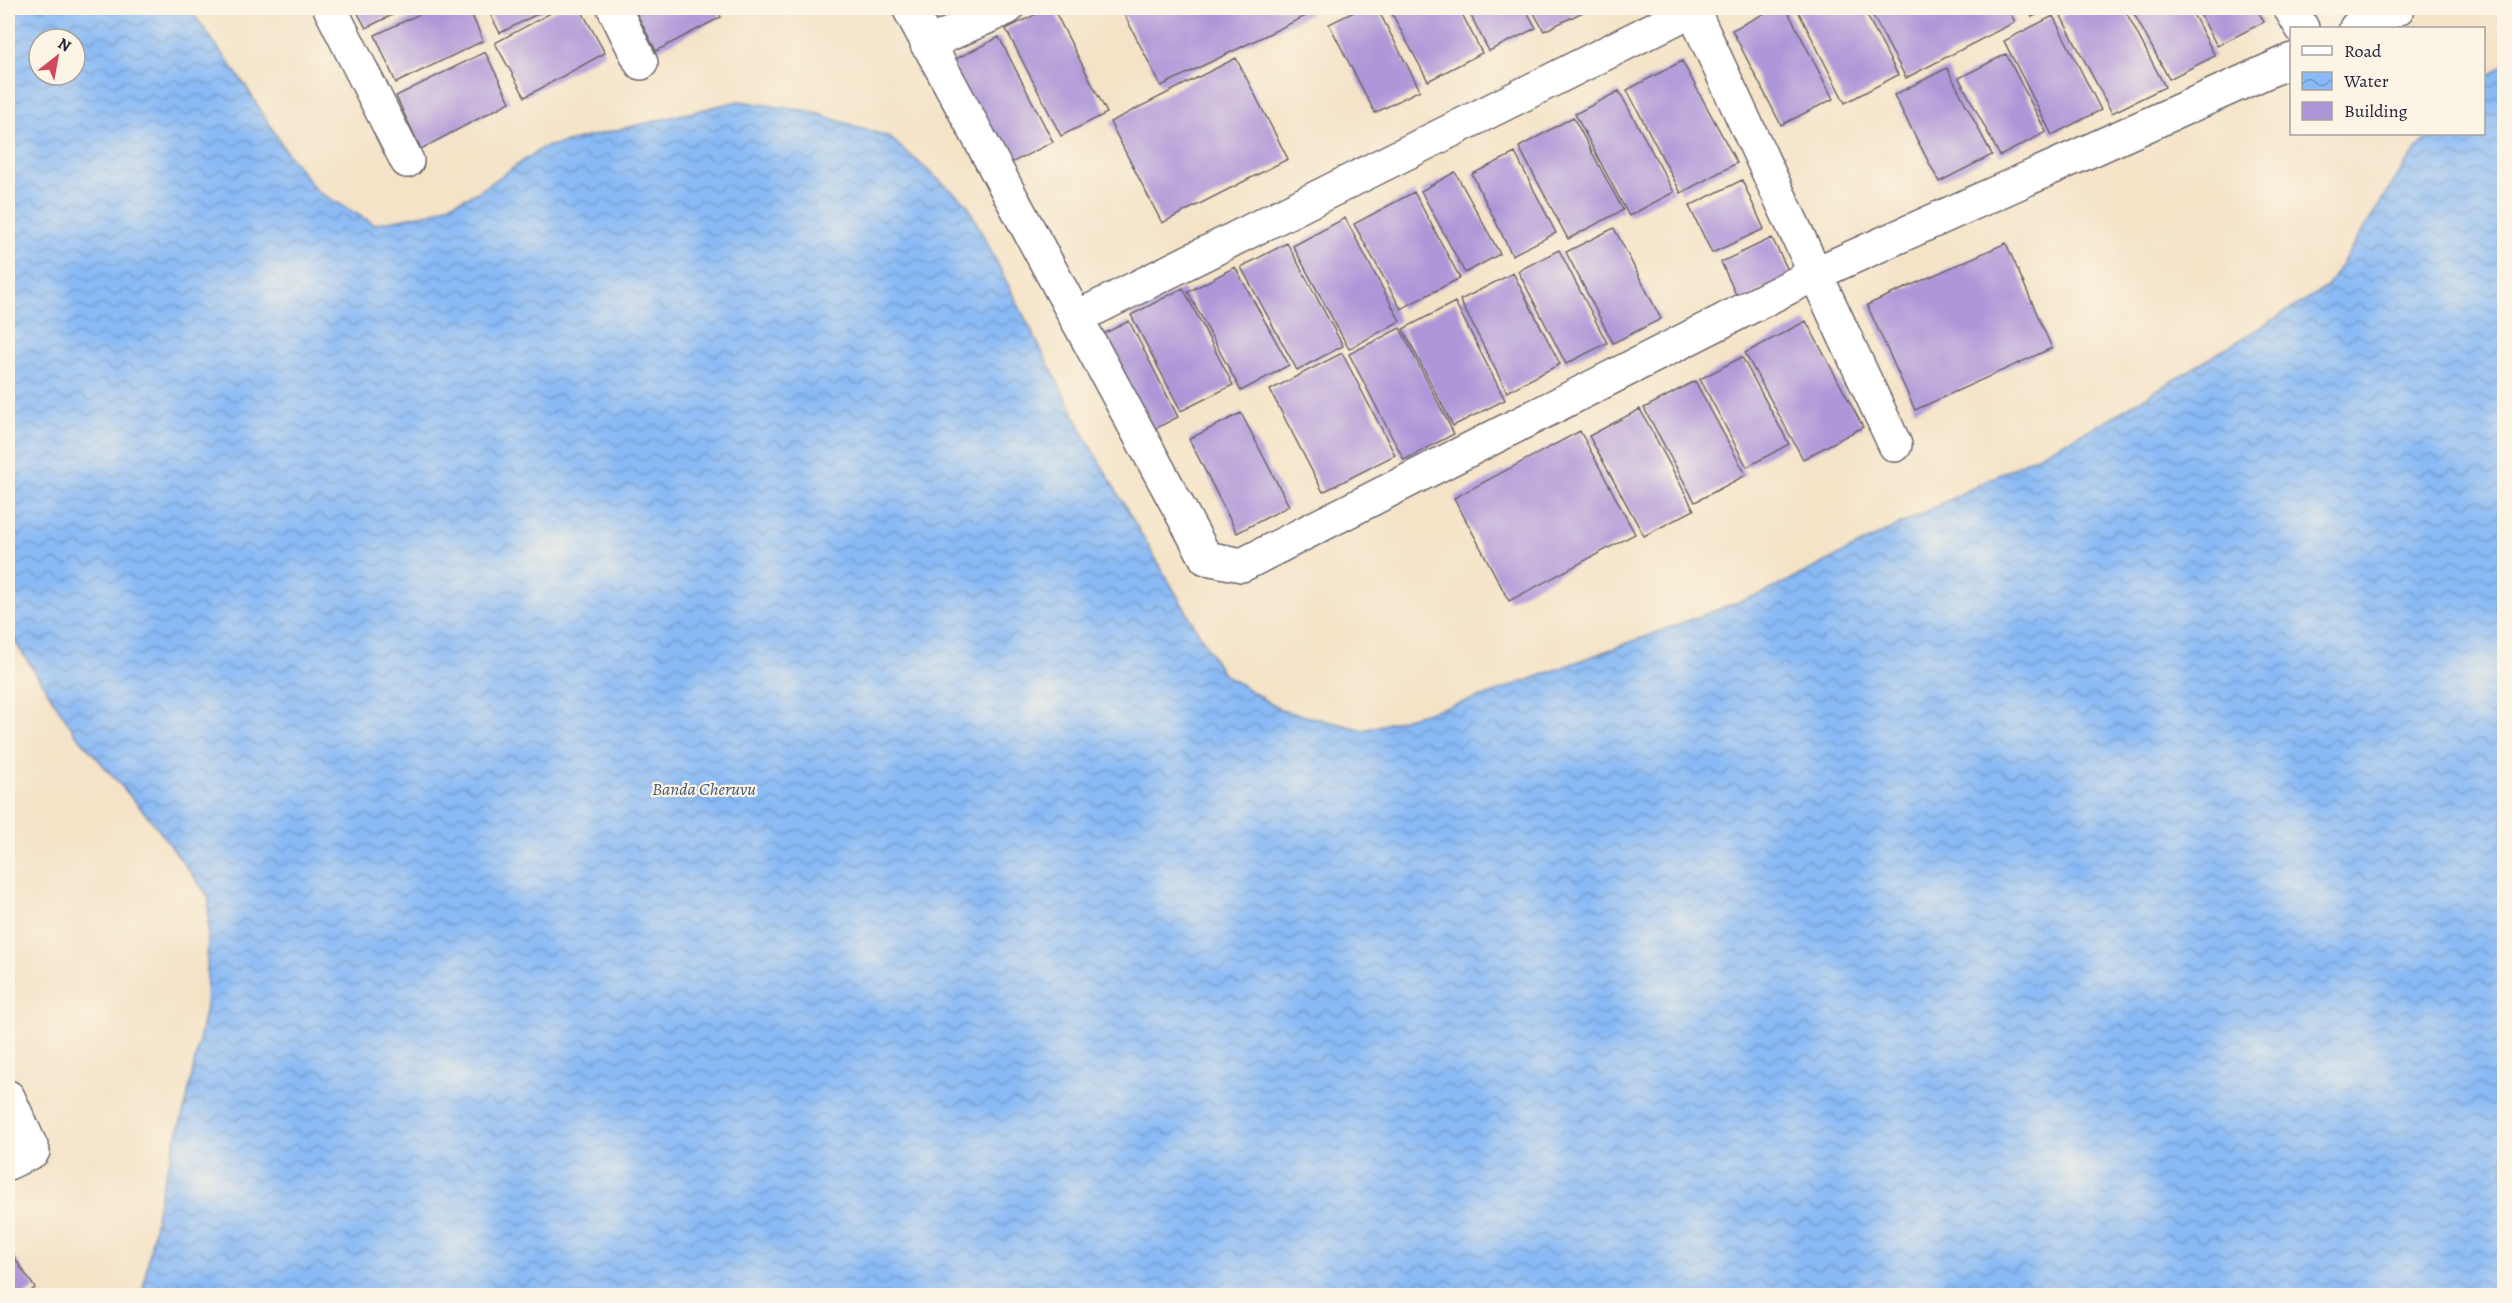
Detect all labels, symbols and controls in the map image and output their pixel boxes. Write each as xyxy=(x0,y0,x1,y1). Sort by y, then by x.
north arrow xyxy=(27,27,87,87)
legend xyxy=(2290,27,2485,135)
text: N xyxy=(54,33,75,58)
text: Road xyxy=(2344,39,2382,63)
text: Water xyxy=(2343,69,2389,93)
text: Building xyxy=(2344,99,2408,123)
water label: Banda Cheruvu xyxy=(652,777,756,801)

